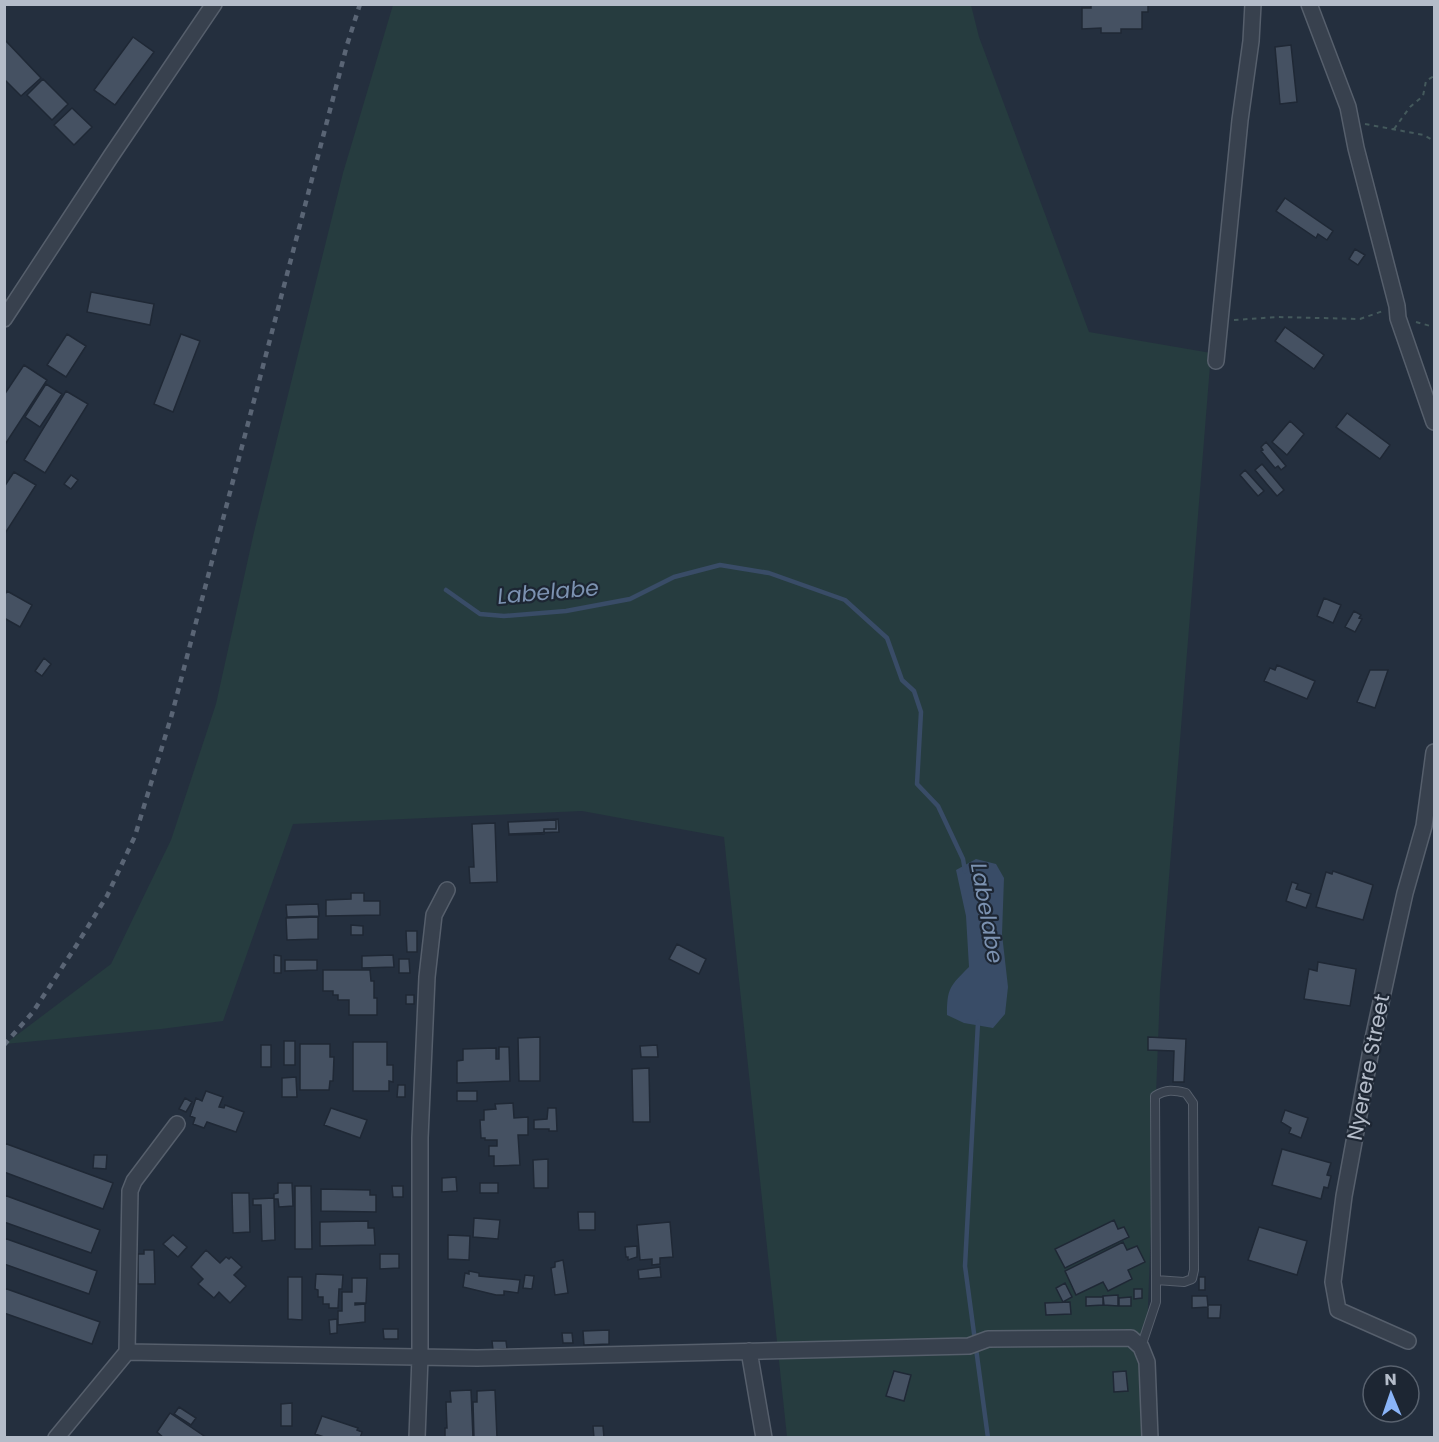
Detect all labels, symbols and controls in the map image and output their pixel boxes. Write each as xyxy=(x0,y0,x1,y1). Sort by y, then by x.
water label: Labelabe xyxy=(496,572,600,612)
water label: Labelabe xyxy=(963,860,1011,966)
street label: Nyerere Street xyxy=(1340,991,1396,1143)
north arrow xyxy=(1361,1364,1421,1424)
text: N xyxy=(1384,1368,1397,1391)

